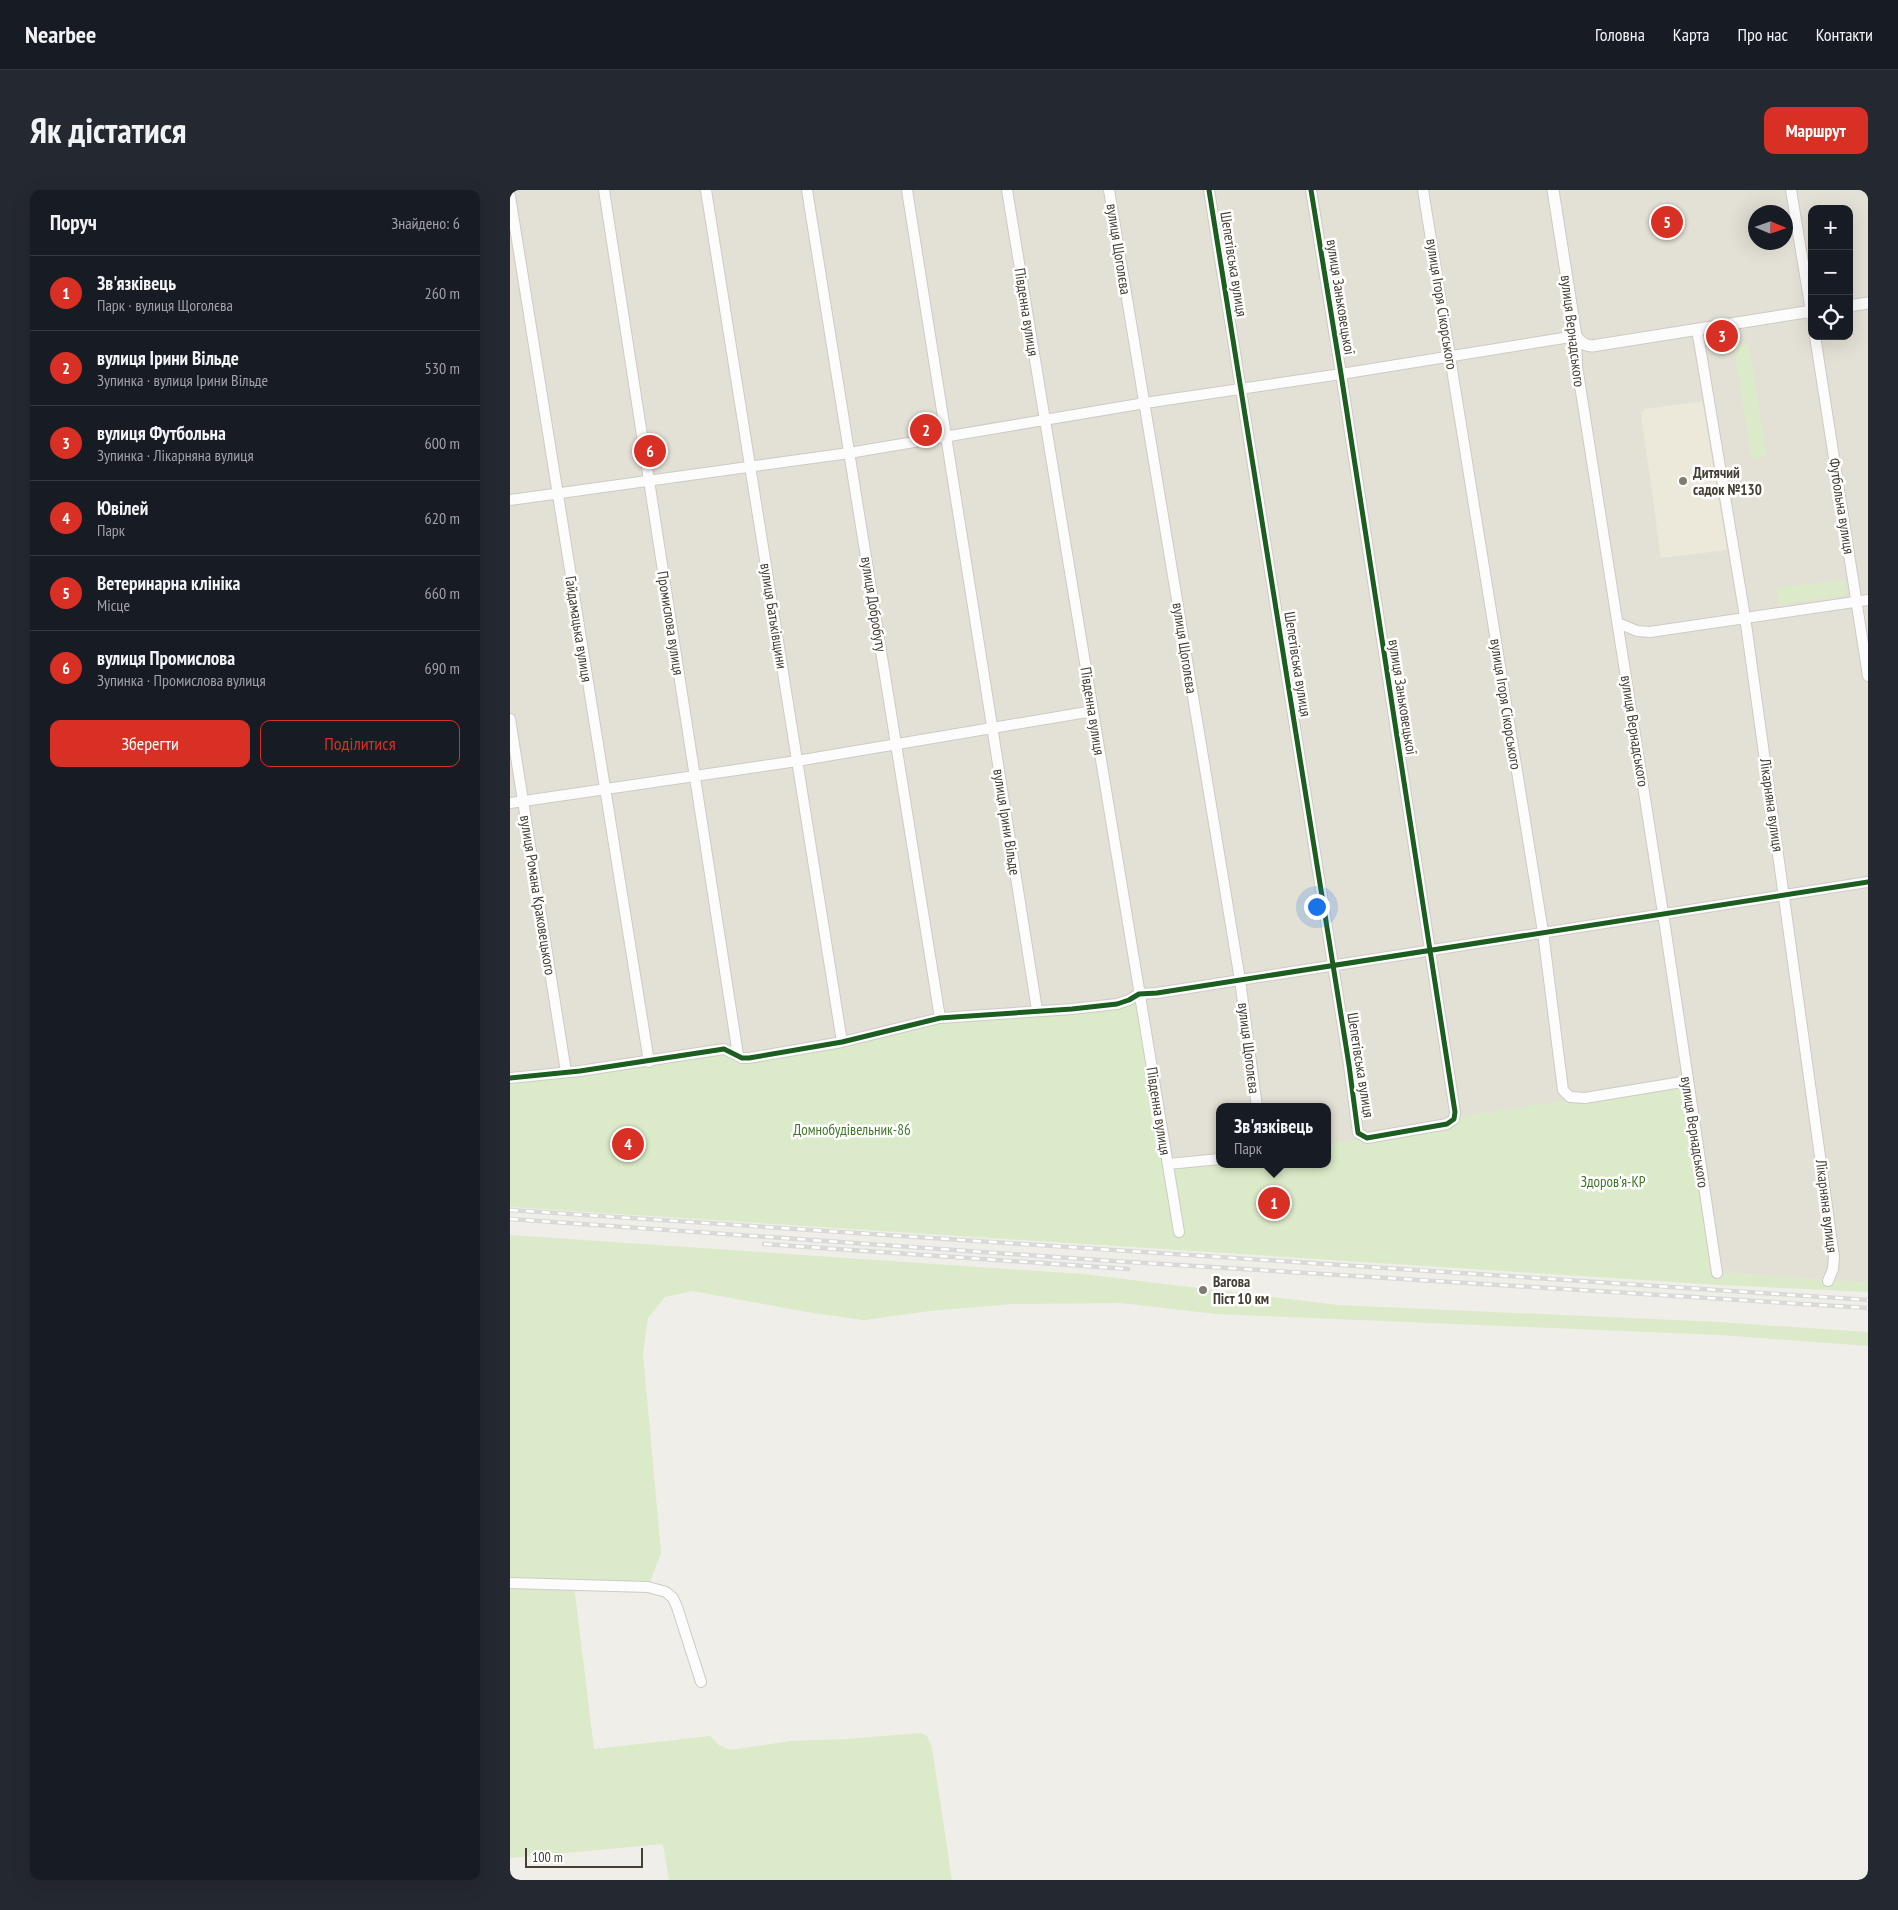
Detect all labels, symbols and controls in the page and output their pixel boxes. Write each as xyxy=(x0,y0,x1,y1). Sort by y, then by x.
text: Nearbee xyxy=(25,19,96,50)
text: Головна xyxy=(1595,23,1645,46)
text: Карта xyxy=(1673,23,1710,46)
text: Про нас xyxy=(1738,23,1788,46)
text: Контакти xyxy=(1816,23,1873,46)
text: Як дістатися xyxy=(30,107,186,153)
button: Маршрут xyxy=(1764,107,1868,154)
street label: вулиця Щоголєва xyxy=(1102,202,1136,296)
pin: 5 xyxy=(1651,203,1683,241)
north arrow xyxy=(1748,205,1793,250)
map controls xyxy=(1808,205,1853,340)
button: + xyxy=(1808,205,1853,250)
text: Поруч xyxy=(50,209,97,236)
street label: Шепетівська вулиця xyxy=(1216,210,1252,318)
text: Знайдено: 6 xyxy=(391,213,460,233)
street label: вулиця Ігоря Сікорського xyxy=(1422,237,1462,371)
street label: вулиця Заньковецької xyxy=(1322,238,1360,357)
button: − xyxy=(1808,250,1853,295)
street label: Південна вулиця xyxy=(1011,267,1043,358)
text: Зв'язківець xyxy=(97,271,176,295)
street label: вулиця Вернадського xyxy=(1557,274,1589,388)
text: 1 xyxy=(62,283,70,303)
text: 260 m xyxy=(425,283,460,303)
text: Парк · вулиця Щоголєва xyxy=(97,295,233,315)
button: locate xyxy=(1808,295,1853,340)
pin: 3 xyxy=(1706,317,1738,355)
text: вулиця Ірини Вільде xyxy=(97,346,239,370)
text: 2 xyxy=(62,358,70,378)
text: 530 m xyxy=(425,358,460,378)
text: Зупинка · вулиця Ірини Вільде xyxy=(97,370,268,390)
pin: 2 xyxy=(910,411,942,449)
text: вулиця Футбольна xyxy=(97,421,226,445)
pin: 6 xyxy=(634,432,666,470)
text: 3 xyxy=(62,433,70,453)
text: 600 m xyxy=(425,433,460,453)
text: Зупинка · Лікарняна вулиця xyxy=(97,445,254,465)
street label: Футбольна вулиця xyxy=(1825,457,1859,556)
place label: Дитячий садок №130 xyxy=(1693,463,1762,499)
marker: Дитячий садок №130 xyxy=(1677,475,1689,487)
text: Ювілей xyxy=(97,496,148,520)
text: 4 xyxy=(62,508,70,528)
text: 620 m xyxy=(425,508,460,528)
text: Парк xyxy=(97,520,125,540)
street label: вулиця Добробуту xyxy=(857,555,891,653)
street label: вулиця Батьківщини xyxy=(756,562,792,670)
street label: Промислова вулиця xyxy=(653,570,689,677)
text: Ветеринарна клініка xyxy=(97,571,240,595)
street label: Гайдамацька вулиця xyxy=(561,575,597,683)
text: 5 xyxy=(62,583,70,603)
text: 660 m xyxy=(425,583,460,603)
text: Місце xyxy=(97,595,130,615)
street label: вулиця Щоголєва xyxy=(1168,601,1202,695)
street label: Шепетівська вулиця xyxy=(1280,610,1316,718)
street label: вулиця Ігоря Сікорського xyxy=(1486,637,1526,771)
street label: вулиця Заньковецької xyxy=(1384,638,1422,757)
text: вулиця Промислова xyxy=(97,646,235,670)
text: 6 xyxy=(62,658,70,678)
text: 690 m xyxy=(425,658,460,678)
street label: Південна вулиця xyxy=(1077,666,1109,757)
text: Зупинка · Промислова вулиця xyxy=(97,670,266,690)
street label: вулиця Вернадського xyxy=(1617,674,1653,788)
button: Зберегти xyxy=(50,720,250,767)
button: Поділитися xyxy=(260,720,460,767)
street label: Лікарняна вулиця xyxy=(1756,756,1788,853)
street label: вулиця Ірини Вільде xyxy=(989,767,1025,877)
street label: вулиця Романа Краковецького xyxy=(516,814,560,976)
your location xyxy=(1304,894,1330,920)
street label: вулиця Щоголєва xyxy=(1234,1001,1264,1095)
street label: Шепетівська вулиця xyxy=(1343,1011,1379,1119)
street label: Південна вулиця xyxy=(1143,1066,1175,1157)
street label: вулиця Вернадського xyxy=(1677,1075,1713,1189)
popup xyxy=(1216,1103,1331,1168)
text: Зв'язківець xyxy=(1234,1114,1313,1138)
park label: Домнобудівельник-86 xyxy=(793,1120,911,1139)
pin: 4 xyxy=(612,1125,644,1163)
text: Парк xyxy=(1234,1138,1262,1158)
street label: Лікарняна вулиця xyxy=(1812,1157,1842,1254)
park label: Здоров'я-КР xyxy=(1580,1172,1646,1191)
pin: 1 xyxy=(1258,1184,1290,1222)
place label: Вагова Піст 10 км xyxy=(1213,1272,1269,1308)
marker: Вагова Піст 10 км xyxy=(1197,1284,1209,1296)
scale bar xyxy=(525,1845,642,1868)
text: 100 m xyxy=(532,1848,563,1866)

